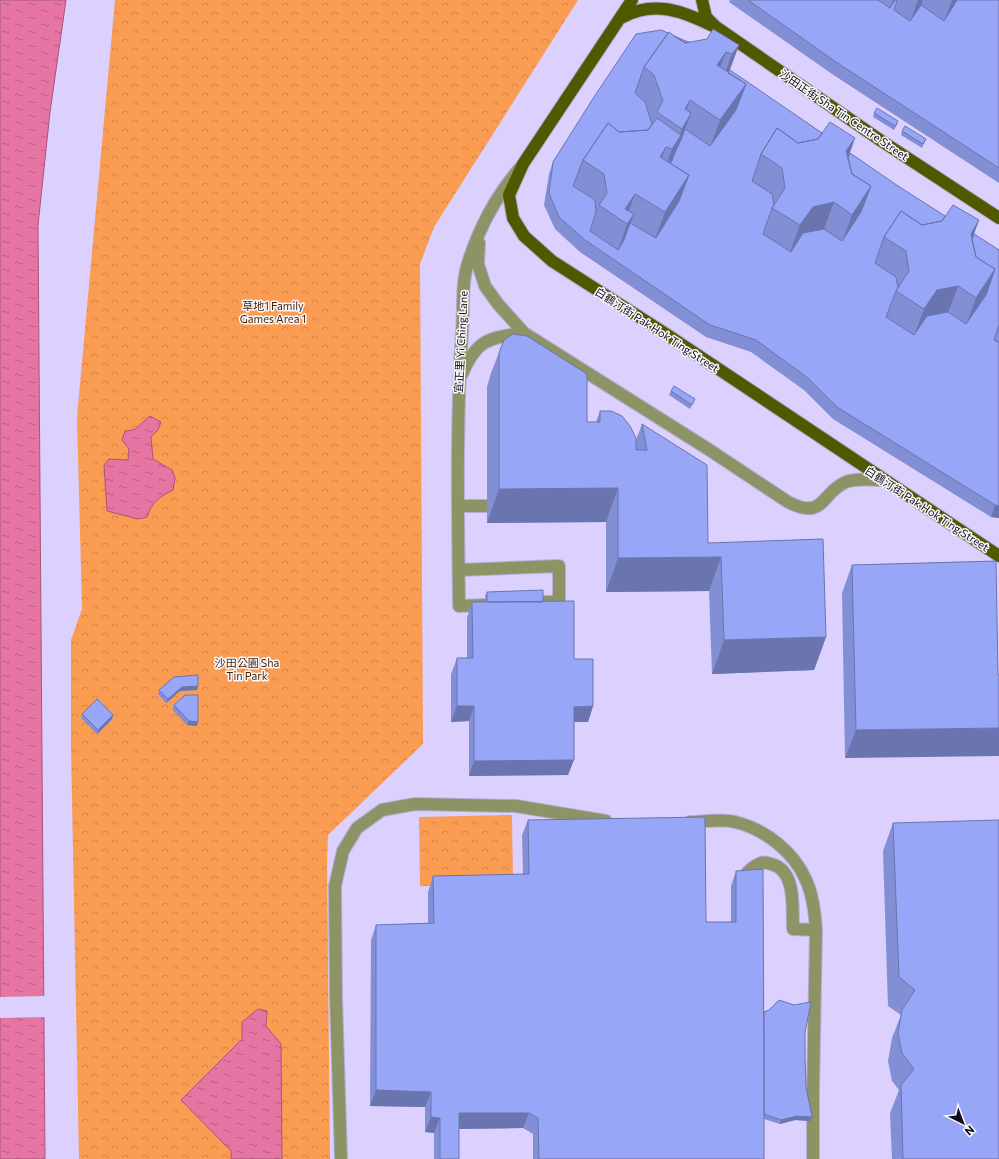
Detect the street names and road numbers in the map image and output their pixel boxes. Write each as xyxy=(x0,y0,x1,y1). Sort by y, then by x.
street label: 沙田正街 Sha Tin Centre Street xyxy=(777,67,911,163)
street label: 白鶴汀街 Pak Hok Ting Street xyxy=(593,285,722,375)
street label: 宜正里 Yi Ching Lane xyxy=(451,290,470,393)
street label: 白鶴汀街 Pak Hok Ting Street xyxy=(863,464,992,554)

